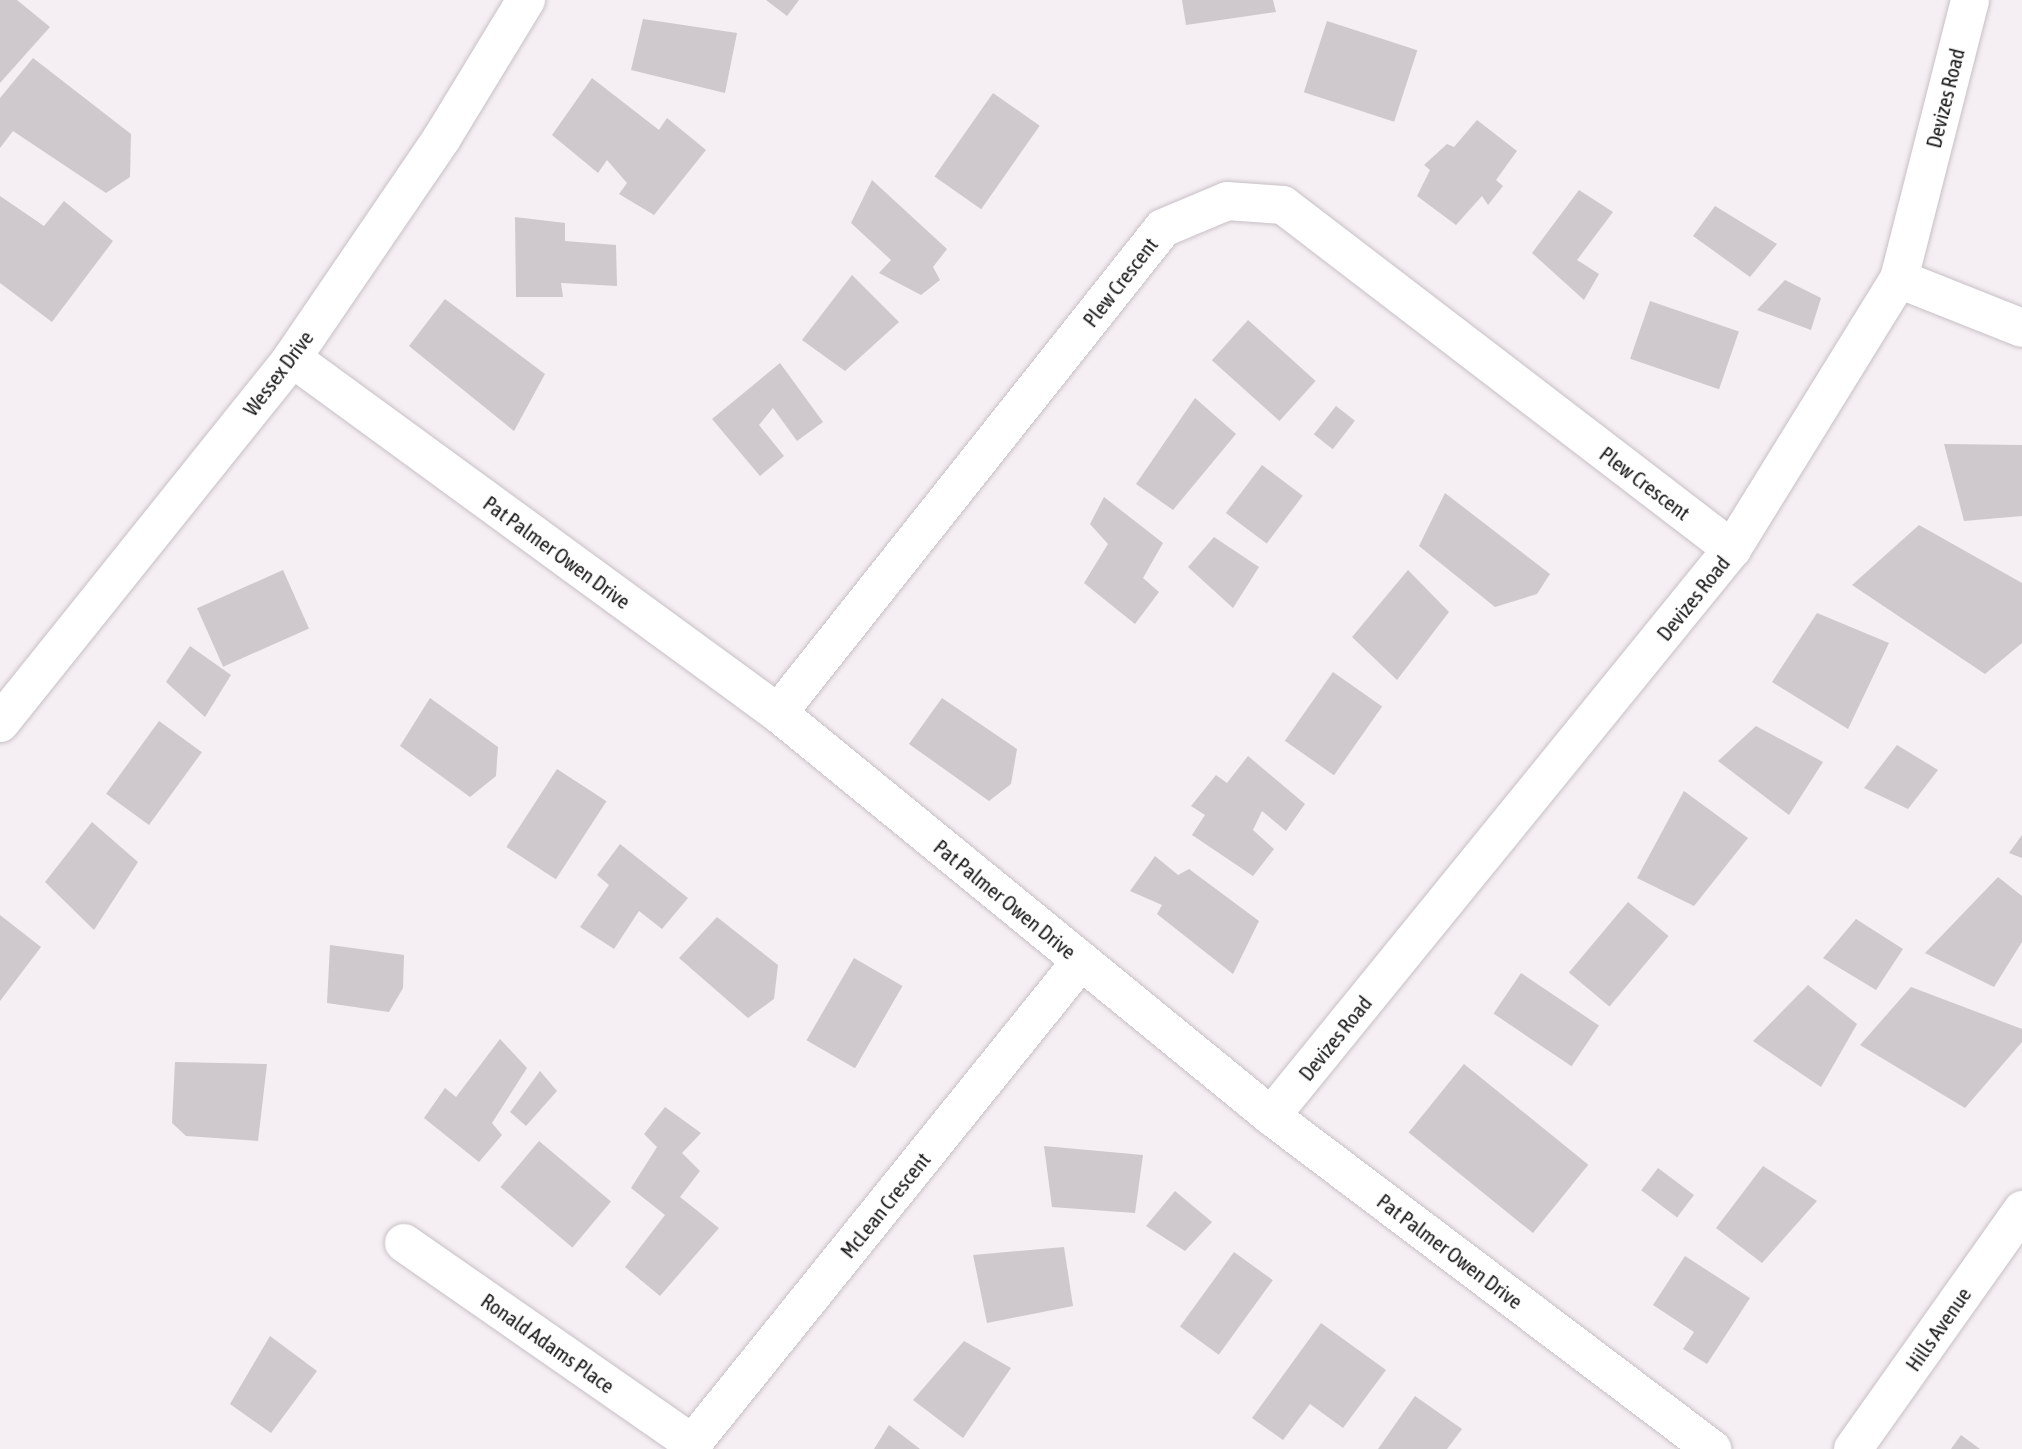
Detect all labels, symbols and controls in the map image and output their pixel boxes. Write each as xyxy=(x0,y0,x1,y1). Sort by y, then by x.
street label: Devizes Road xyxy=(1920,46,1970,150)
street label: Plew Crescent xyxy=(1077,232,1163,332)
street label: Wessex Drive xyxy=(238,325,318,421)
street label: Plew Crescent xyxy=(1595,441,1695,525)
street label: Pat Palmer Owen Drive xyxy=(479,490,635,614)
street label: Devizes Road xyxy=(1651,551,1735,645)
street label: Pat Palmer Owen Drive xyxy=(929,834,1081,964)
street label: Devizes Road xyxy=(1293,991,1377,1085)
street label: McLean Crescent xyxy=(835,1147,935,1263)
street label: Pat Palmer Owen Drive xyxy=(1372,1188,1528,1314)
street label: Hills Avenue xyxy=(1900,1282,1976,1376)
street label: Ronald Adams Place xyxy=(477,1288,619,1398)

